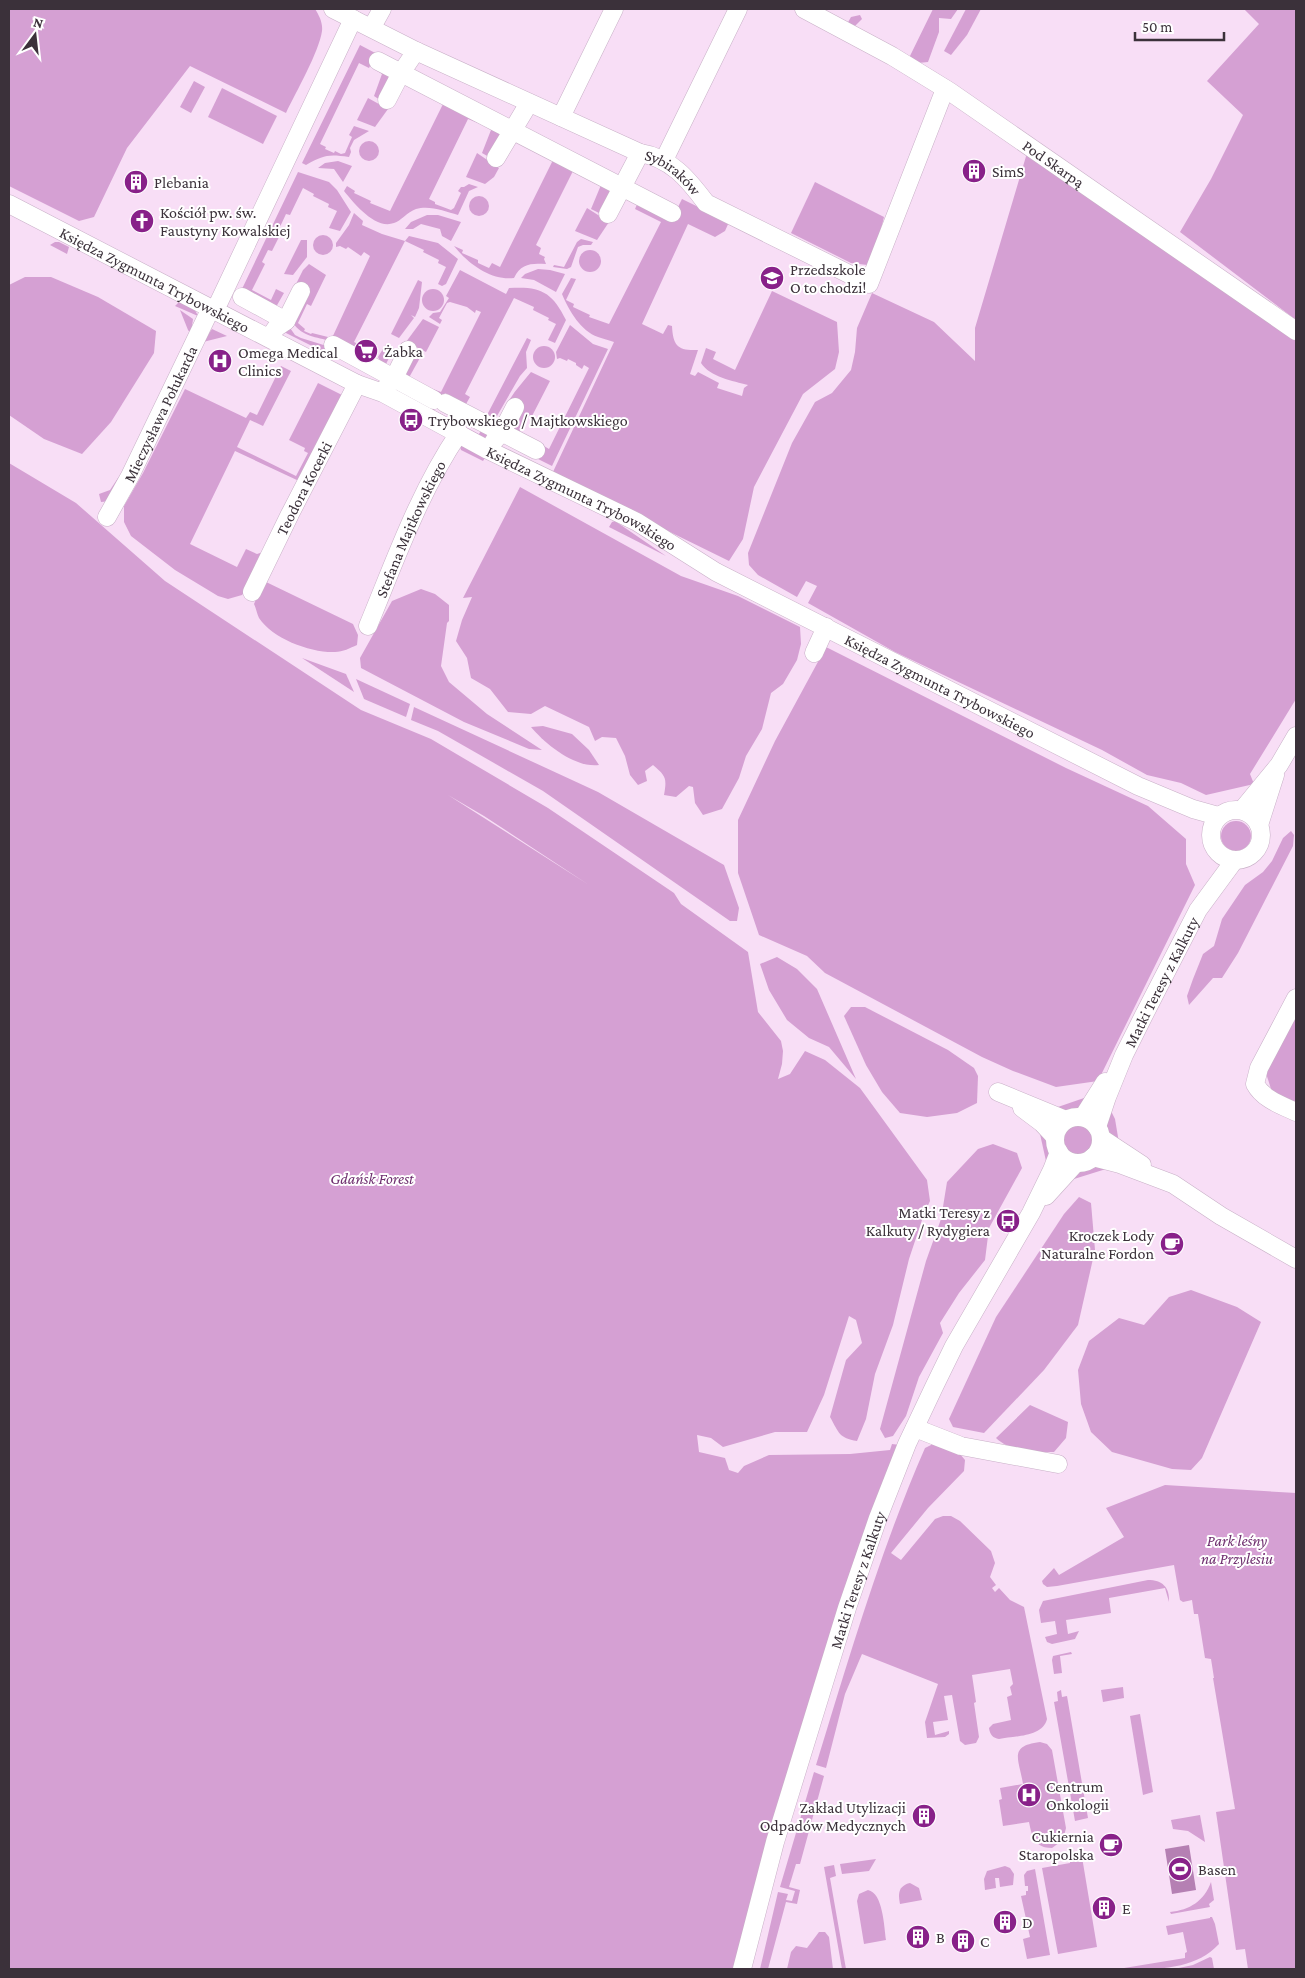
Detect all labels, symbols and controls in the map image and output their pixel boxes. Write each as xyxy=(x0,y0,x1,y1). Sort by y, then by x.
north arrow xyxy=(10,10,60,60)
scale bar xyxy=(1135,10,1224,42)
text: N xyxy=(32,13,45,32)
text: 50 m xyxy=(1142,19,1172,35)
street label: Pod Skarpą xyxy=(1019,137,1088,192)
street label: Sybiraków xyxy=(643,146,705,199)
building icon: SimS xyxy=(961,158,987,184)
place label: SimS xyxy=(992,163,1024,180)
building icon: Plebania xyxy=(123,169,149,195)
place label: Plebania xyxy=(154,174,210,191)
place label: Kościół pw. św. Faustyny Kowalskiej xyxy=(160,204,291,240)
church icon: Kościół pw. św. Faustyny Kowalskiej xyxy=(129,208,155,234)
street label: Księdza Zygmunta Trybowskiego xyxy=(57,224,252,336)
place label: Przedszkole O to chodzi! xyxy=(790,261,866,296)
school or university icon: Przedszkole O to chodzi! xyxy=(759,265,785,291)
supermarket icon: Żabka xyxy=(353,338,379,364)
street label: Mieczysława Połukarda xyxy=(120,343,201,485)
place label: Żabka xyxy=(384,343,424,360)
place label: Omega Medical Clinics xyxy=(238,344,338,379)
hospital icon: Omega Medical Clinics xyxy=(207,348,233,374)
bus stop icon: Trybowskiego / Majtkowskiego xyxy=(398,407,424,433)
place label: Trybowskiego / Majtkowskiego xyxy=(428,412,628,430)
street label: Teodora Kocerki xyxy=(273,439,335,538)
street label: Księdza Zygmunta Trybowskiego xyxy=(484,443,680,554)
street label: Stefana Majtkowskiego xyxy=(373,457,449,600)
street label: Księdza Zygmunta Trybowskiego xyxy=(842,631,1038,741)
street label: Matki Teresy z Kalkuty xyxy=(1121,914,1203,1050)
park label: Gdańsk Forest xyxy=(330,1170,414,1187)
place label: Matki Teresy z Kalkuty / Rydygiera xyxy=(866,1204,991,1240)
bus stop icon: Matki Teresy z Kalkuty / Rydygiera xyxy=(995,1208,1021,1234)
place label: Kroczek Lody Naturalne Fordon xyxy=(1041,1227,1155,1262)
cafe icon: Kroczek Lody Naturalne Fordon xyxy=(1159,1231,1185,1257)
street label: Matki Teresy z Kalkuty xyxy=(827,1508,890,1651)
park label: Park leśny na Przylesiu xyxy=(1201,1532,1273,1568)
place label: Centrum Onkologii xyxy=(1046,1778,1109,1814)
hospital icon: Centrum Onkologii xyxy=(1016,1782,1042,1808)
place label: Zakład Utylizacji Odpadów Medycznych xyxy=(760,1799,906,1835)
building icon: Zakład Utylizacji Odpadów Medycznych xyxy=(911,1803,937,1829)
place label: Cukiernia Staropolska xyxy=(1019,1828,1095,1864)
cafe icon: Cukiernia Staropolska xyxy=(1098,1832,1124,1858)
sports icon: Basen xyxy=(1167,1856,1193,1882)
place label: Basen xyxy=(1198,1861,1236,1878)
building icon: E xyxy=(1091,1895,1117,1921)
place label: E xyxy=(1122,1900,1131,1917)
building icon: D xyxy=(992,1909,1018,1935)
place label: D xyxy=(1022,1914,1033,1931)
building icon: B xyxy=(905,1924,931,1950)
building icon: C xyxy=(950,1928,976,1954)
place label: B xyxy=(936,1929,945,1946)
place label: C xyxy=(980,1933,989,1950)

